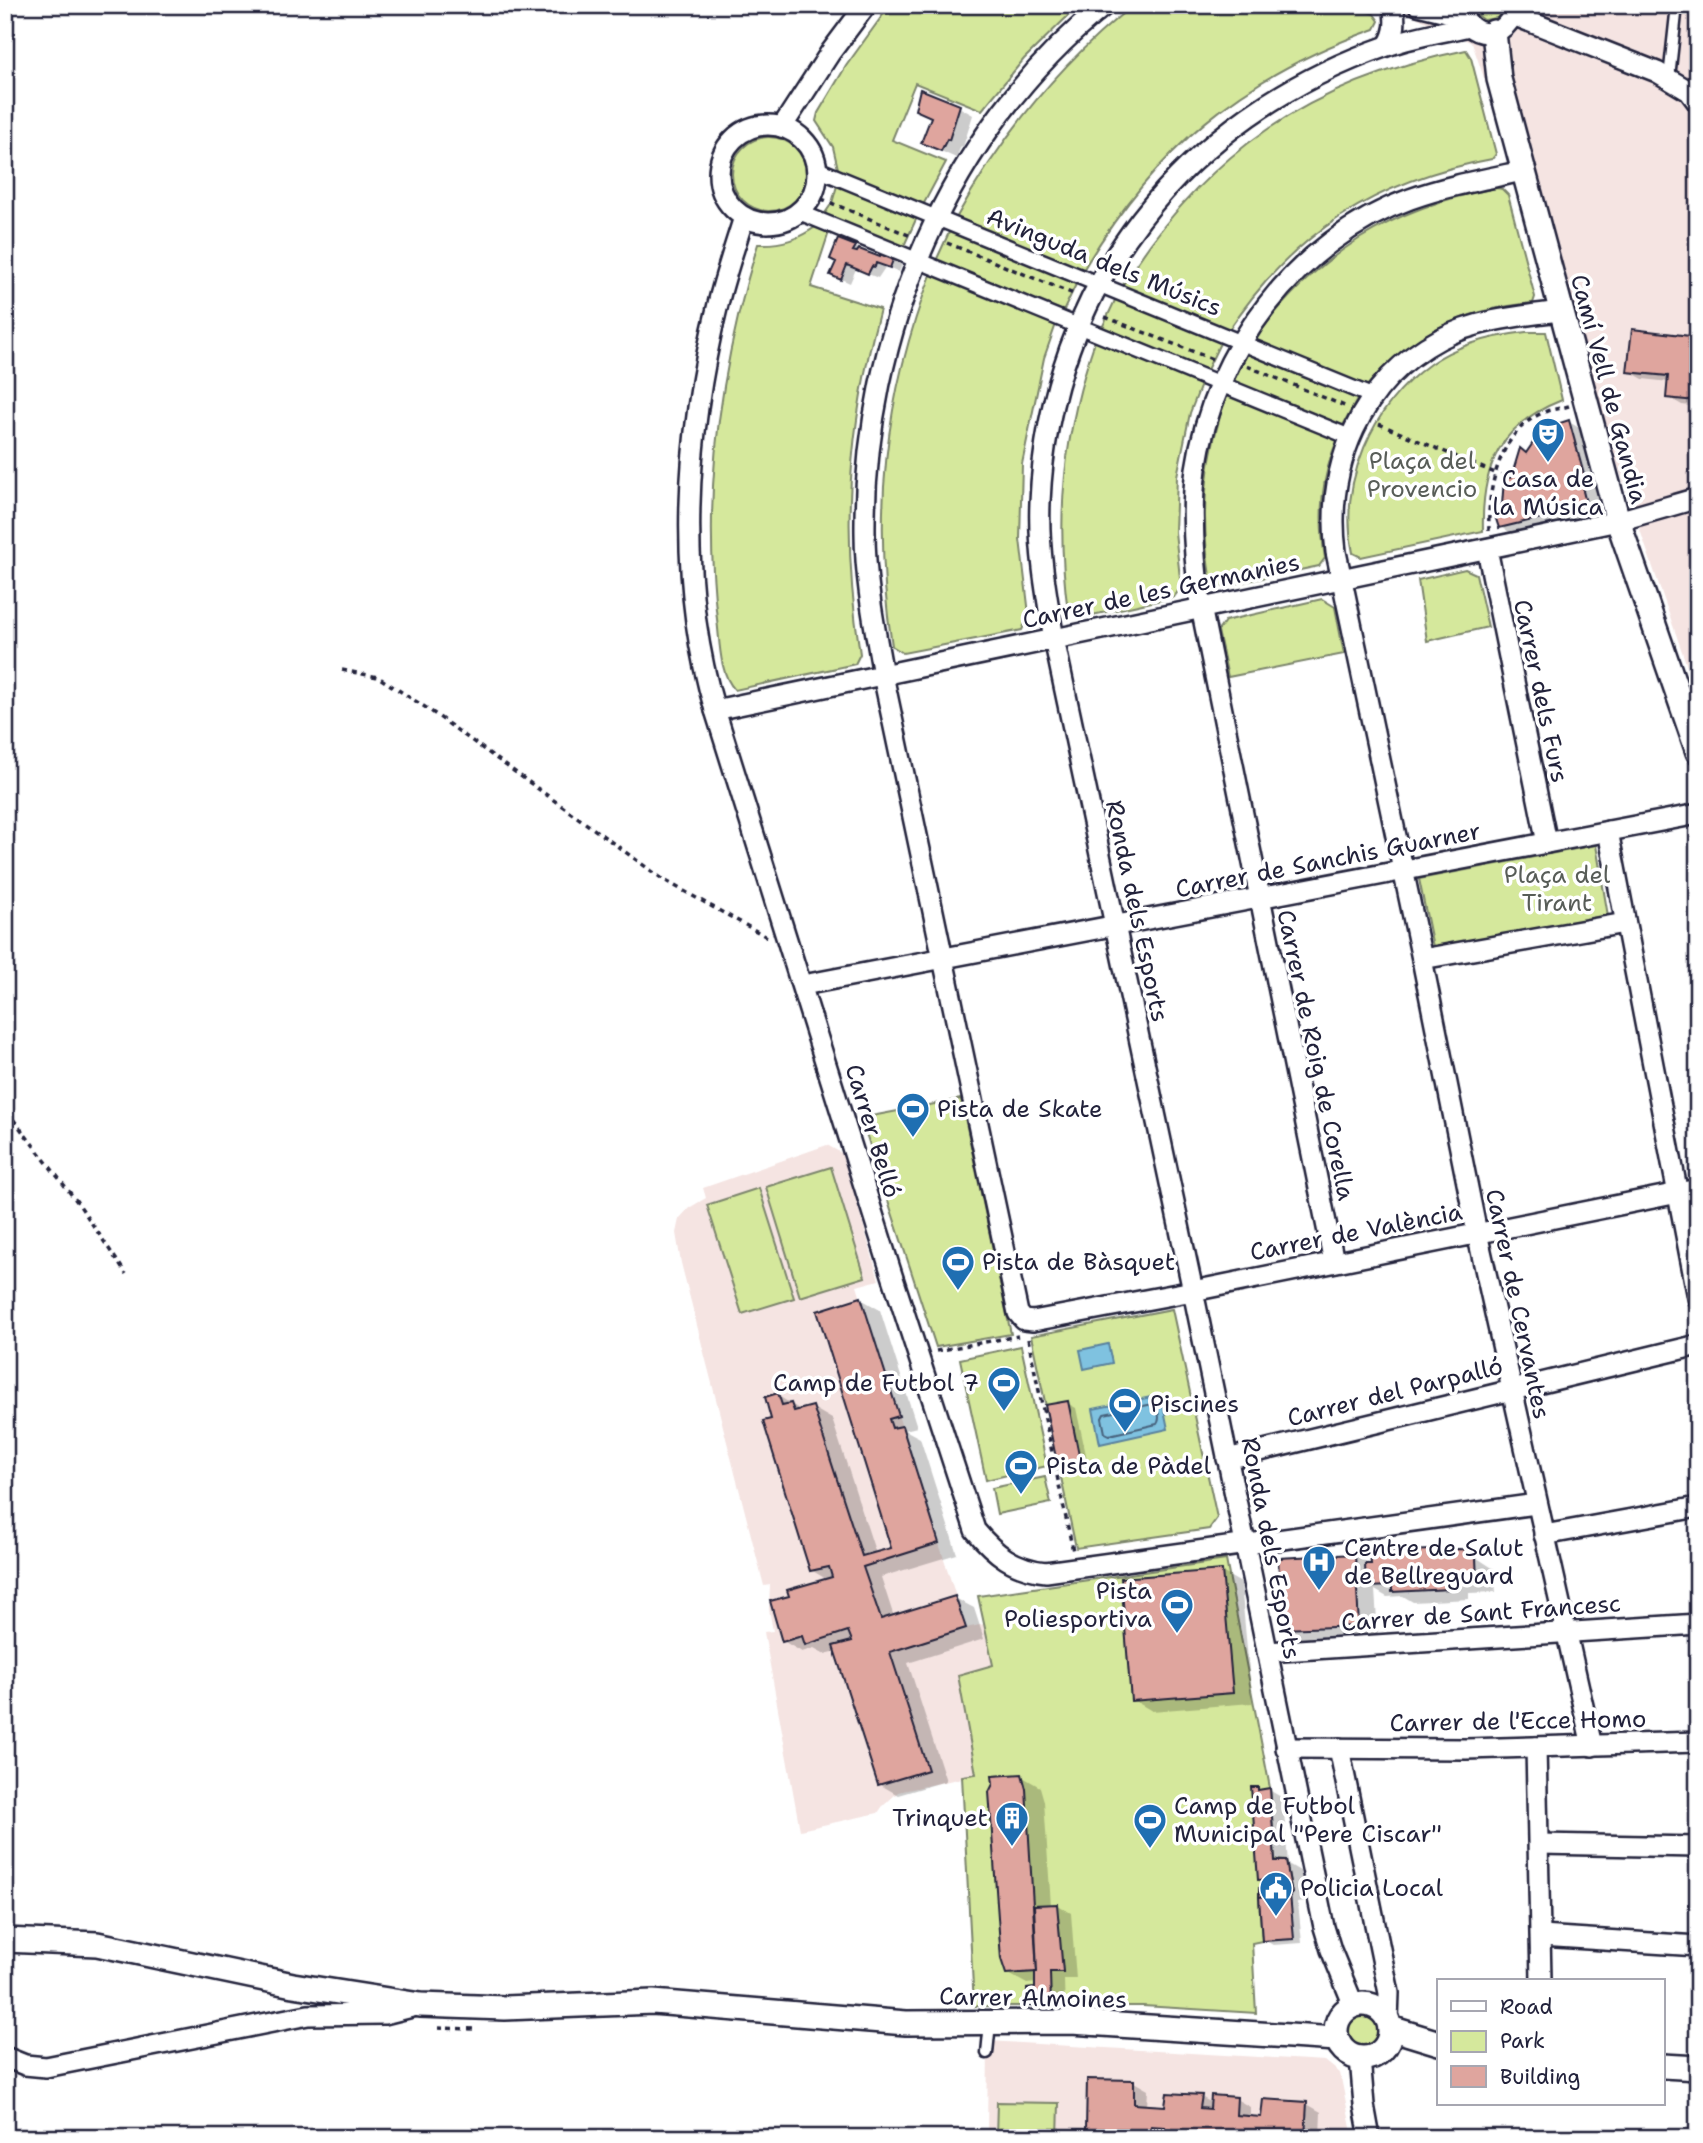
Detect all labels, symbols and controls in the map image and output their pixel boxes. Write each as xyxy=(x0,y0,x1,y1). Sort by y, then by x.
street label: Avinguda dels Músics xyxy=(982,200,1226,324)
street label: Camí Vell de Gandia xyxy=(1563,271,1655,507)
theatre icon: Casa de la Música xyxy=(1529,415,1567,464)
park label: Plaça del Provencio xyxy=(1367,445,1477,505)
place label: Casa de la Música xyxy=(1493,463,1604,523)
street label: Carrer de les Germanies xyxy=(1019,546,1303,636)
street label: Carrer dels Furs xyxy=(1506,596,1576,786)
street label: Ronda dels Esports xyxy=(1098,797,1176,1025)
street label: Carrer de Sanchis Guarner xyxy=(1173,815,1483,905)
park label: Plaça del Tirant xyxy=(1504,859,1611,919)
street label: Carrer de Roig de Corella xyxy=(1270,907,1362,1203)
street label: Carrer Belló xyxy=(838,1060,908,1202)
sports icon: Pista de Skate xyxy=(894,1090,932,1139)
place label: Pista de Skate xyxy=(937,1093,1103,1125)
street label: Carrer de Cervantes xyxy=(1478,1186,1558,1422)
street label: Carrer de València xyxy=(1247,1196,1465,1268)
sports icon: Pista de Bàsquet xyxy=(939,1243,977,1292)
place label: Pista de Bàsquet xyxy=(982,1246,1175,1278)
street label: Carrer del Parpalló xyxy=(1284,1350,1506,1434)
sports icon: Camp de Futbol 7 xyxy=(985,1364,1023,1413)
place label: Camp de Futbol 7 xyxy=(773,1367,979,1399)
sports icon: Piscines xyxy=(1106,1385,1144,1434)
place label: Piscines xyxy=(1150,1388,1239,1420)
street label: Ronda dels Esports xyxy=(1234,1434,1308,1662)
sports icon: Pista de Pàdel xyxy=(1002,1447,1040,1496)
place label: Pista de Pàdel xyxy=(1046,1450,1212,1482)
place label: Centre de Salut de Bellreguard xyxy=(1344,1532,1524,1592)
hospital icon: Centre de Salut de Bellreguard xyxy=(1300,1543,1338,1592)
place label: Pista Poliesportiva xyxy=(1004,1575,1152,1635)
sports icon: Pista Poliesportiva xyxy=(1158,1586,1196,1635)
street label: Carrer de Sant Francesc xyxy=(1340,1587,1622,1639)
street label: Carrer de l'Ecce Homo xyxy=(1389,1703,1647,1739)
place label: Camp de Futbol Municipal "Pere Ciscar" xyxy=(1174,1790,1442,1850)
building icon: Trinquet xyxy=(993,1799,1031,1848)
sports icon: Camp de Futbol Municipal "Pere Ciscar" xyxy=(1131,1801,1169,1850)
place label: Trinquet xyxy=(892,1802,988,1834)
public building icon: Policia Local xyxy=(1257,1869,1295,1918)
place label: Policia Local xyxy=(1300,1872,1444,1904)
legend xyxy=(1437,1979,1664,2104)
street label: Carrer Almoines xyxy=(939,1980,1127,2016)
text: Road xyxy=(1500,1993,1553,2021)
text: Park xyxy=(1500,2027,1545,2055)
text: Building xyxy=(1500,2063,1580,2091)

